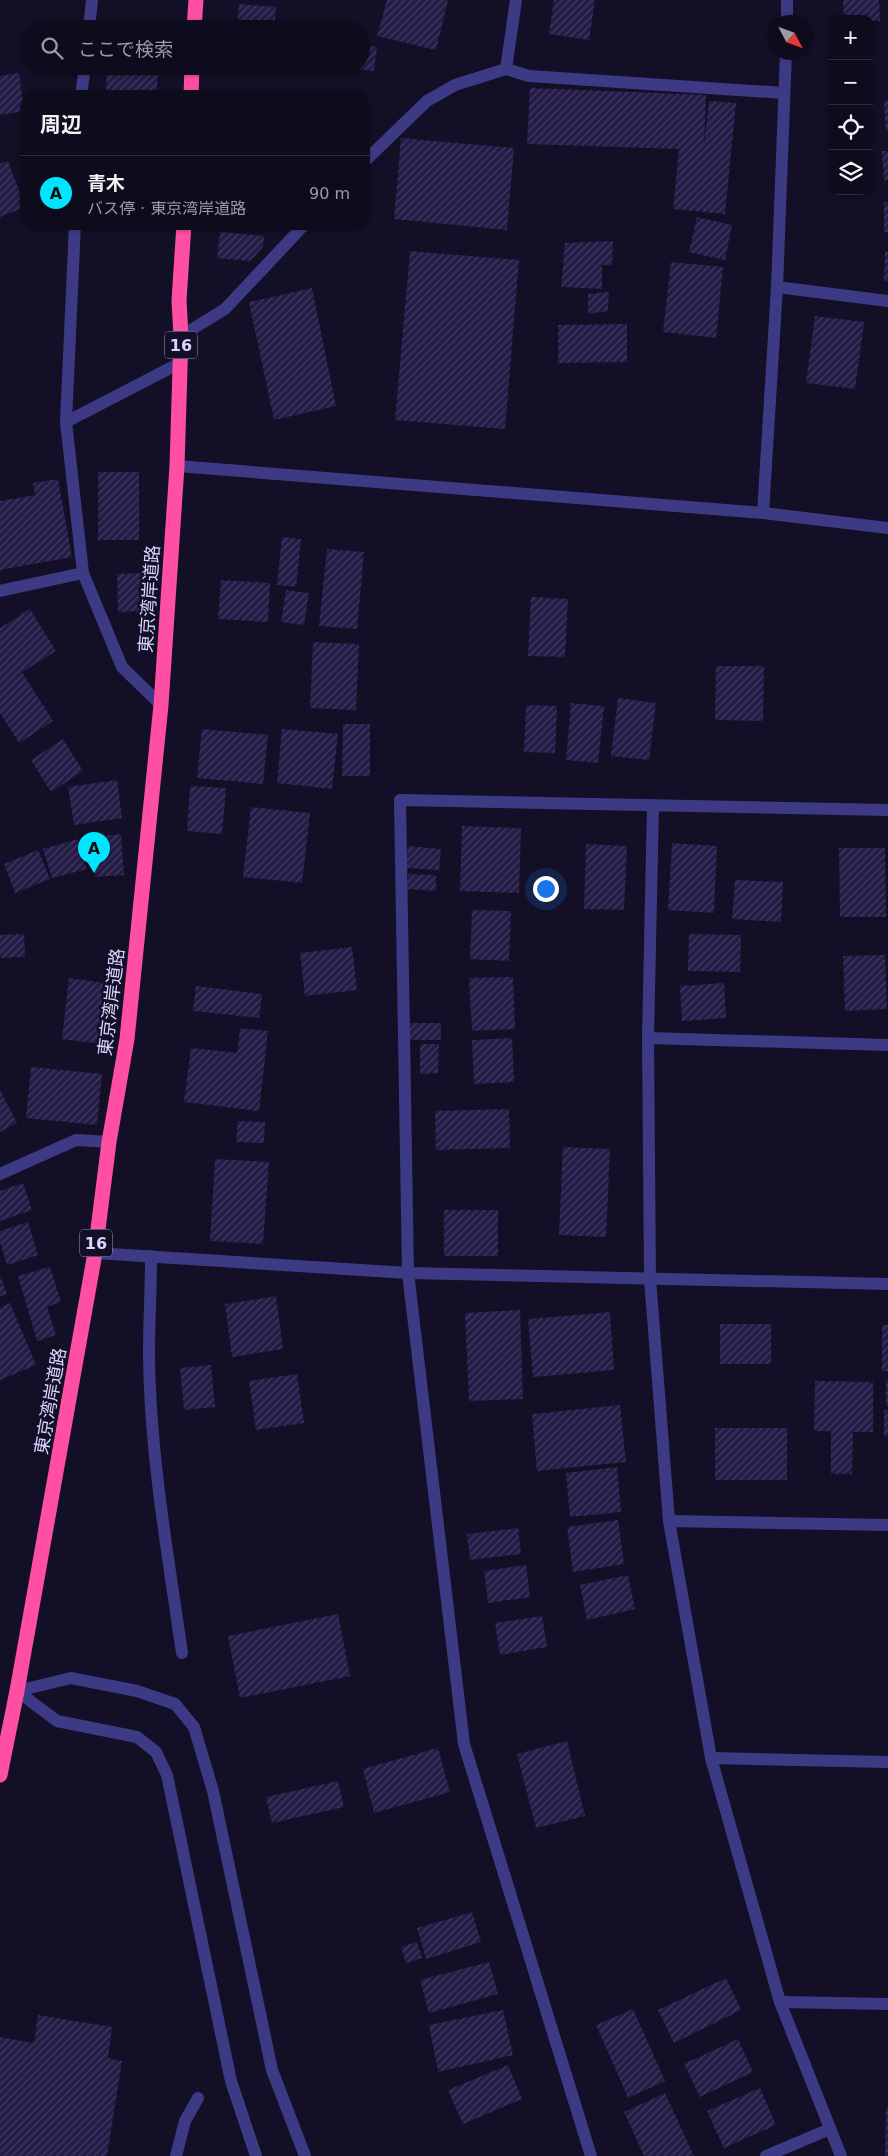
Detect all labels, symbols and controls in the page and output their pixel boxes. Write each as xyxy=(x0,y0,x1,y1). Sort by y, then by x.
north arrow xyxy=(768,15,813,60)
map controls xyxy=(828,15,873,195)
button: + xyxy=(828,15,873,60)
search box xyxy=(20,20,370,75)
icon: search xyxy=(38,34,66,62)
text: ここで検索 xyxy=(78,38,173,60)
button: − xyxy=(828,60,873,105)
button: locate xyxy=(828,105,873,150)
text: 周辺 xyxy=(40,113,82,137)
button: layers xyxy=(828,150,873,195)
text: 青木 xyxy=(87,172,125,194)
text: A xyxy=(50,184,62,203)
text: 90 m xyxy=(309,184,350,203)
text: バス停 · 東京湾岸道路 xyxy=(87,199,246,218)
road number: 16 xyxy=(165,332,197,358)
street label: 東京湾岸道路 xyxy=(135,544,163,654)
pin: A xyxy=(78,832,110,873)
your location xyxy=(533,876,559,902)
street label: 東京湾岸道路 xyxy=(94,947,128,1057)
road number: 16 xyxy=(80,1230,112,1256)
street label: 東京湾岸道路 xyxy=(30,1346,70,1456)

